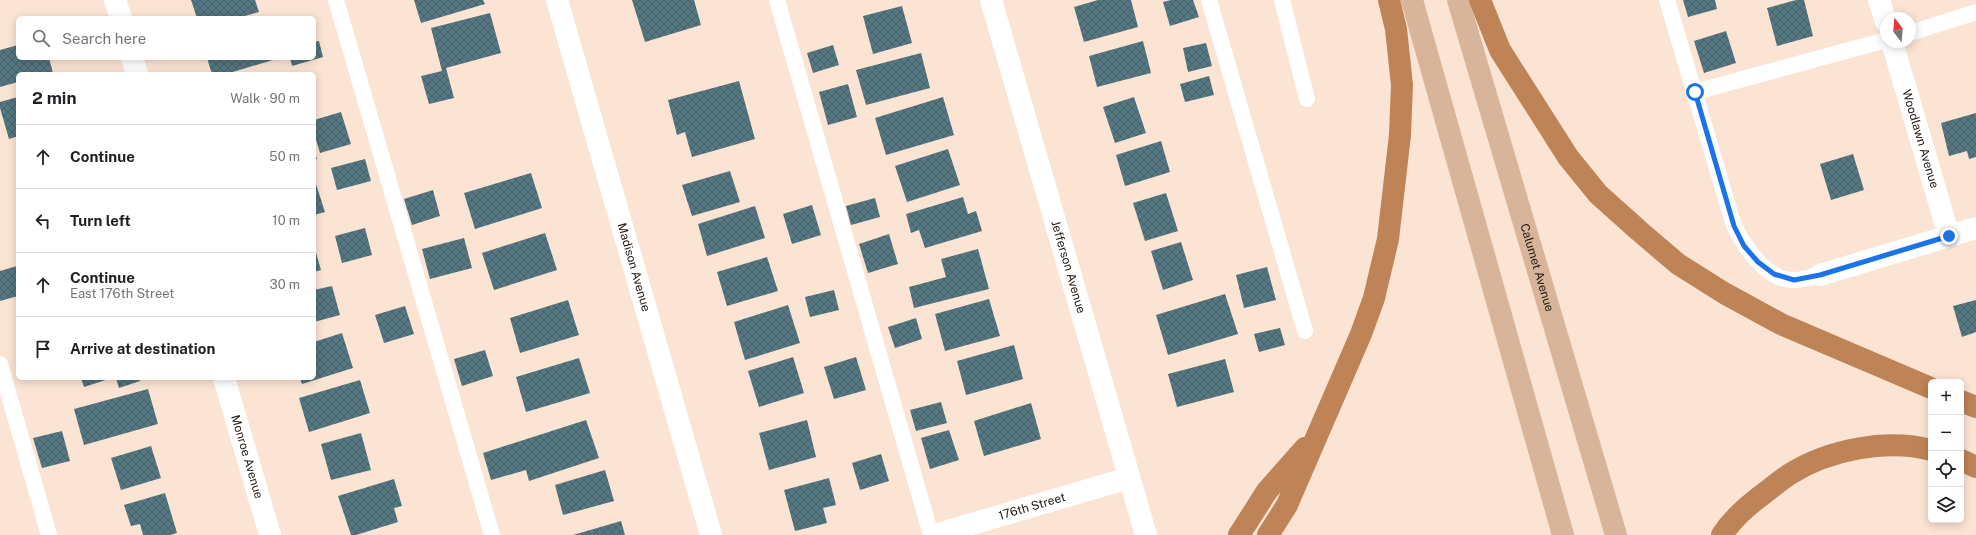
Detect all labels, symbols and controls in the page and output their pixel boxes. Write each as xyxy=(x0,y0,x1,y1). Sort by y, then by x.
north arrow xyxy=(1880,12,1916,48)
search box xyxy=(16,16,316,60)
icon: search xyxy=(30,27,52,49)
text: Search here xyxy=(62,30,146,47)
route start xyxy=(1686,83,1704,101)
text: 2 min xyxy=(32,88,77,108)
street label: Woodlawn Avenue xyxy=(1899,88,1942,190)
text: Walk · 90 m xyxy=(230,91,300,106)
icon: ahead xyxy=(32,146,54,168)
text: Continue xyxy=(70,148,135,165)
text: 50 m xyxy=(269,149,300,164)
icon: left xyxy=(32,210,54,232)
text: Turn left xyxy=(70,212,131,229)
text: 10 m xyxy=(272,213,300,228)
street label: Jefferson Avenue xyxy=(1048,219,1088,315)
street label: Madison Avenue xyxy=(615,221,653,313)
street label: Calumet Avenue xyxy=(1517,222,1557,313)
route end xyxy=(1940,227,1958,245)
text: Continue xyxy=(70,269,135,286)
icon: ahead xyxy=(32,274,54,296)
text: 30 m xyxy=(270,277,300,292)
text: East 176th Street xyxy=(70,286,174,301)
icon: arrive xyxy=(32,338,54,360)
text: Arrive at destination xyxy=(70,340,215,357)
map controls xyxy=(1928,379,1964,523)
button: + xyxy=(1928,379,1964,415)
street label: Monroe Avenue xyxy=(228,413,266,500)
button: − xyxy=(1928,415,1964,451)
button: locate xyxy=(1928,451,1964,487)
button: layers xyxy=(1928,487,1964,523)
street label: 176th Street xyxy=(997,490,1067,523)

